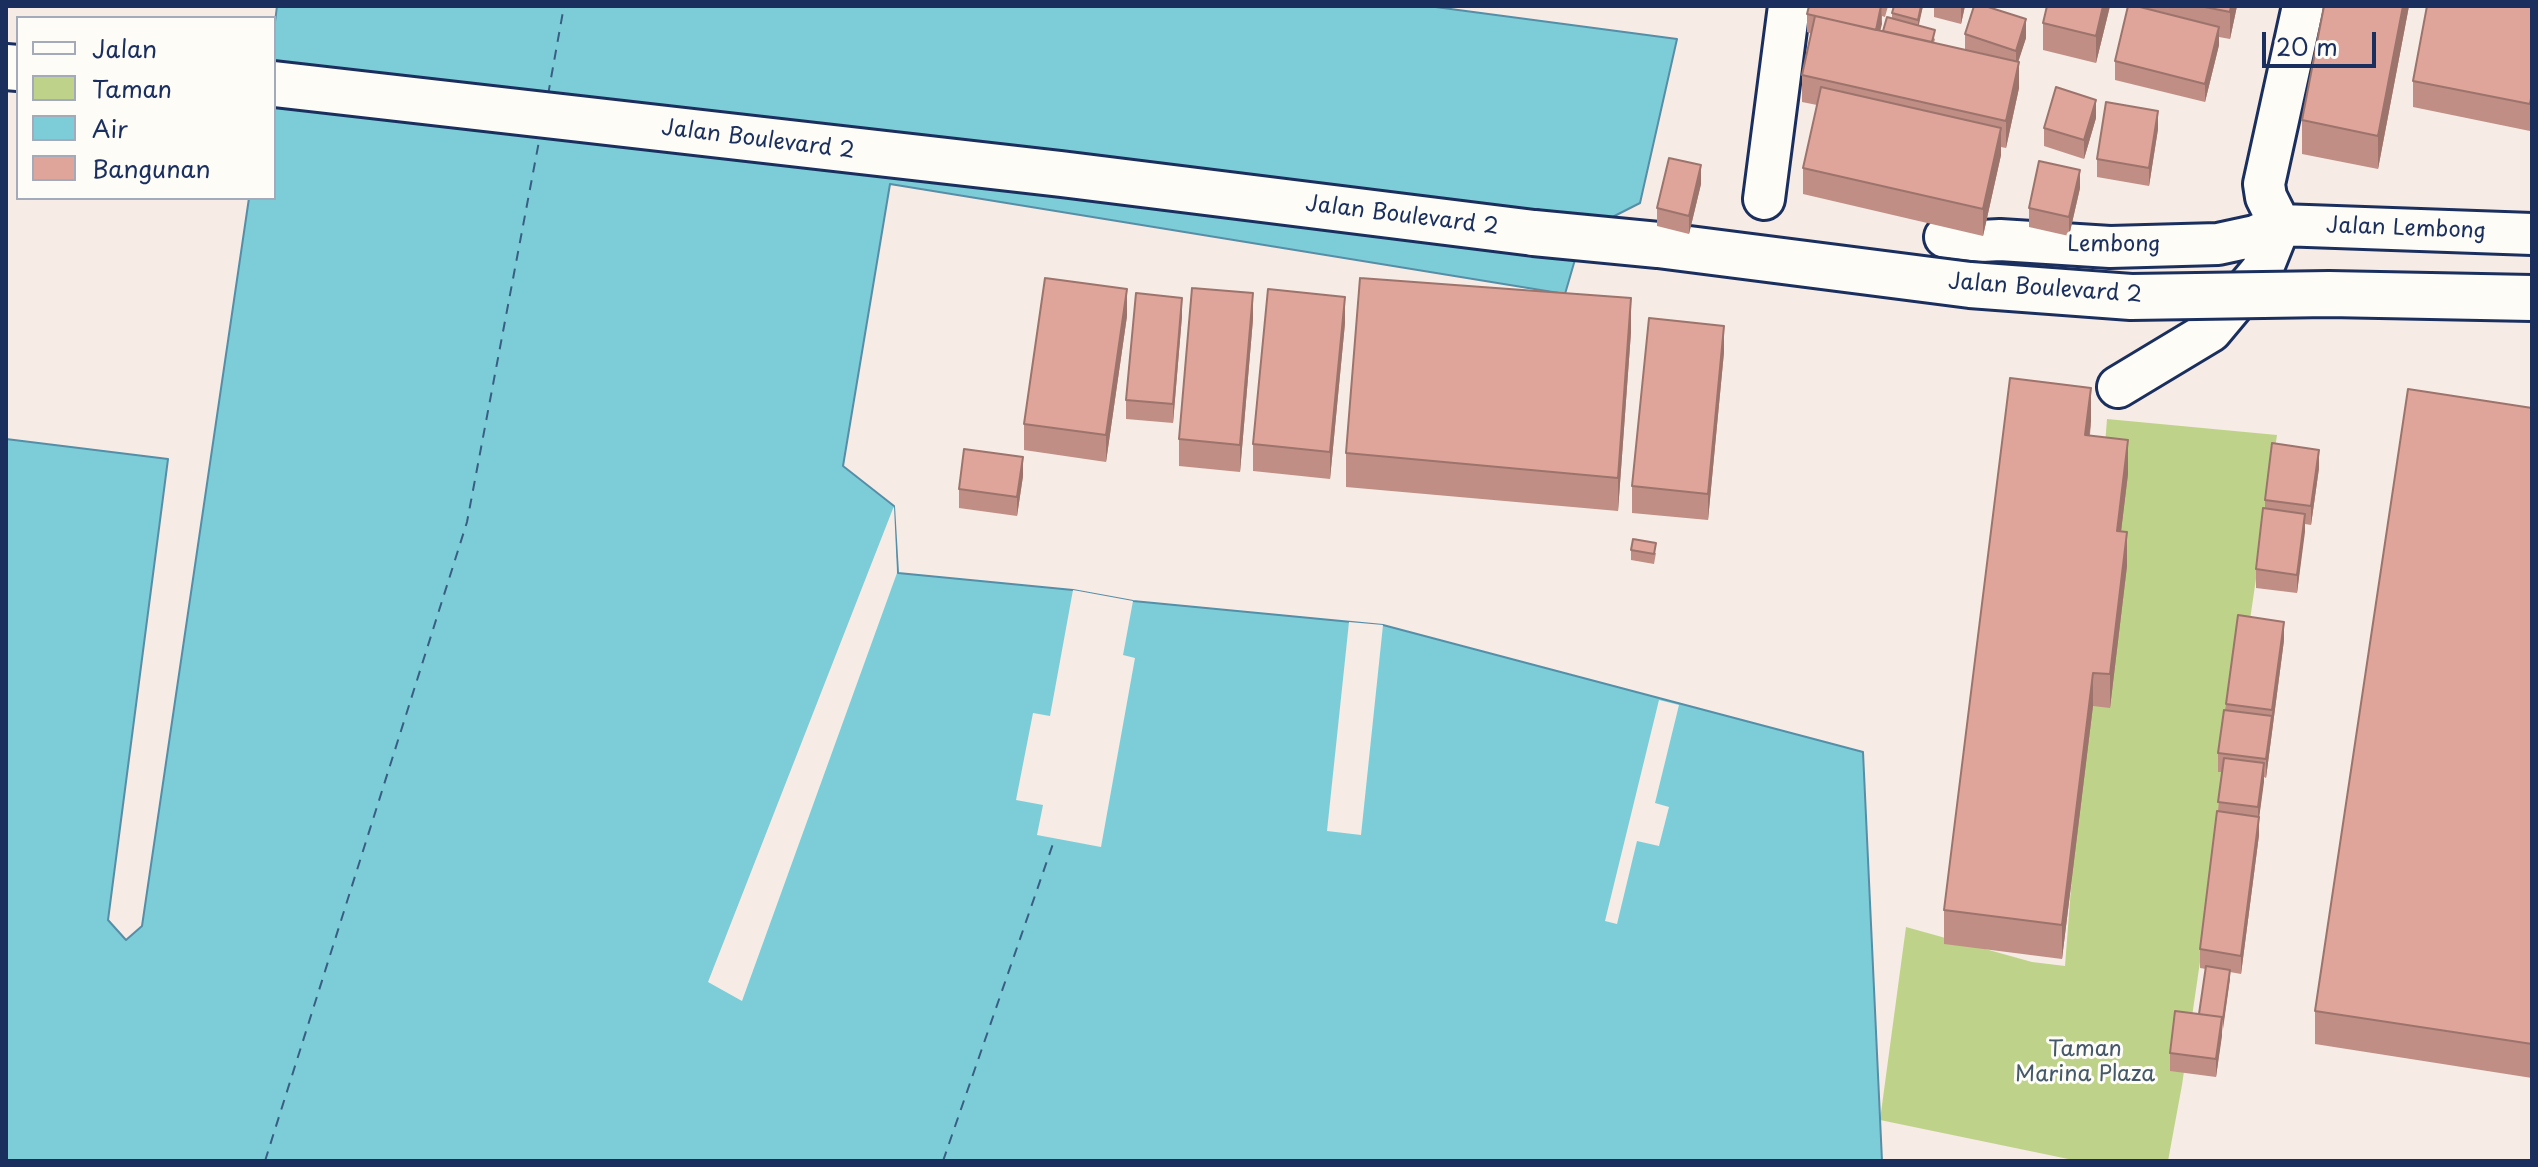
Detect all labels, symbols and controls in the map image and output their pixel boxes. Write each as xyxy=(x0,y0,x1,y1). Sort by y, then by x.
legend xyxy=(16,16,276,200)
scale bar xyxy=(2266,16,2380,66)
text: 20 m xyxy=(2276,28,2338,64)
text: Jalan xyxy=(92,30,157,66)
text: Taman xyxy=(92,70,172,106)
text: Air xyxy=(92,110,128,146)
street label: Jalan Boulevard 2 xyxy=(660,115,856,165)
text: Bangunan xyxy=(92,150,211,186)
street label: Jalan Boulevard 2 xyxy=(1304,191,1500,241)
street label: Jalan Lembong xyxy=(2326,213,2486,245)
street label: Lembong xyxy=(2067,232,2161,258)
street label: Jalan Boulevard 2 xyxy=(1947,269,2143,309)
park label: Taman Marina Plaza xyxy=(2015,1037,2155,1088)

